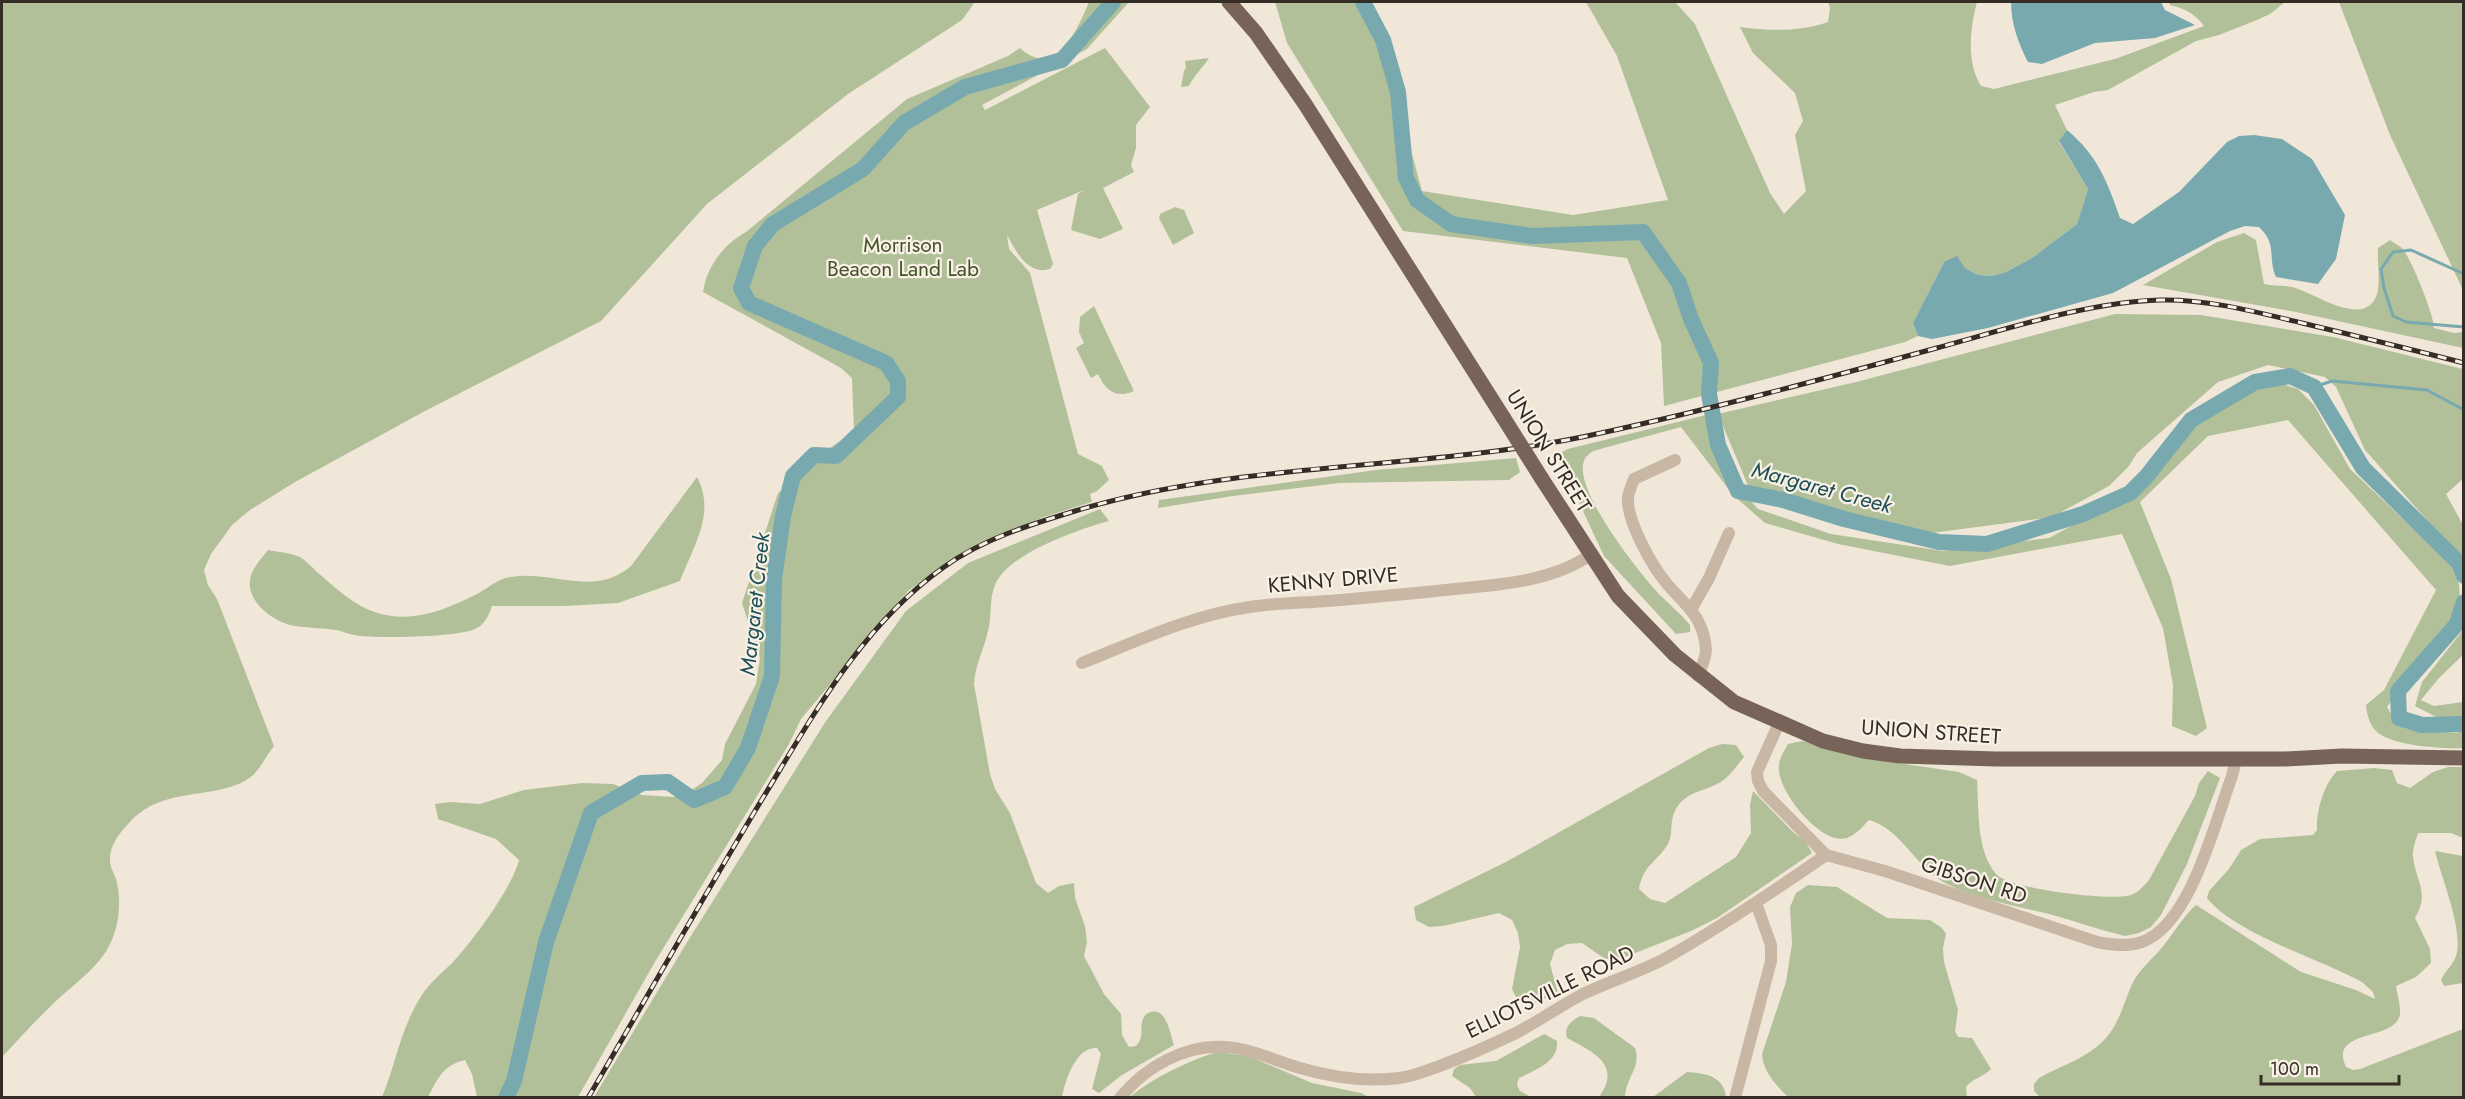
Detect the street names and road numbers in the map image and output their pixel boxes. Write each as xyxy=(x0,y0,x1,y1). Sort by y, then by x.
street label: UNION STREET xyxy=(1499,384,1599,518)
street label: KENNY DRIVE xyxy=(1267,559,1399,601)
street label: UNION STREET xyxy=(1860,712,2002,752)
street label: GIBSON RD xyxy=(1917,849,2031,911)
street label: ELLIOTSVILLE ROAD xyxy=(1461,938,1639,1046)

